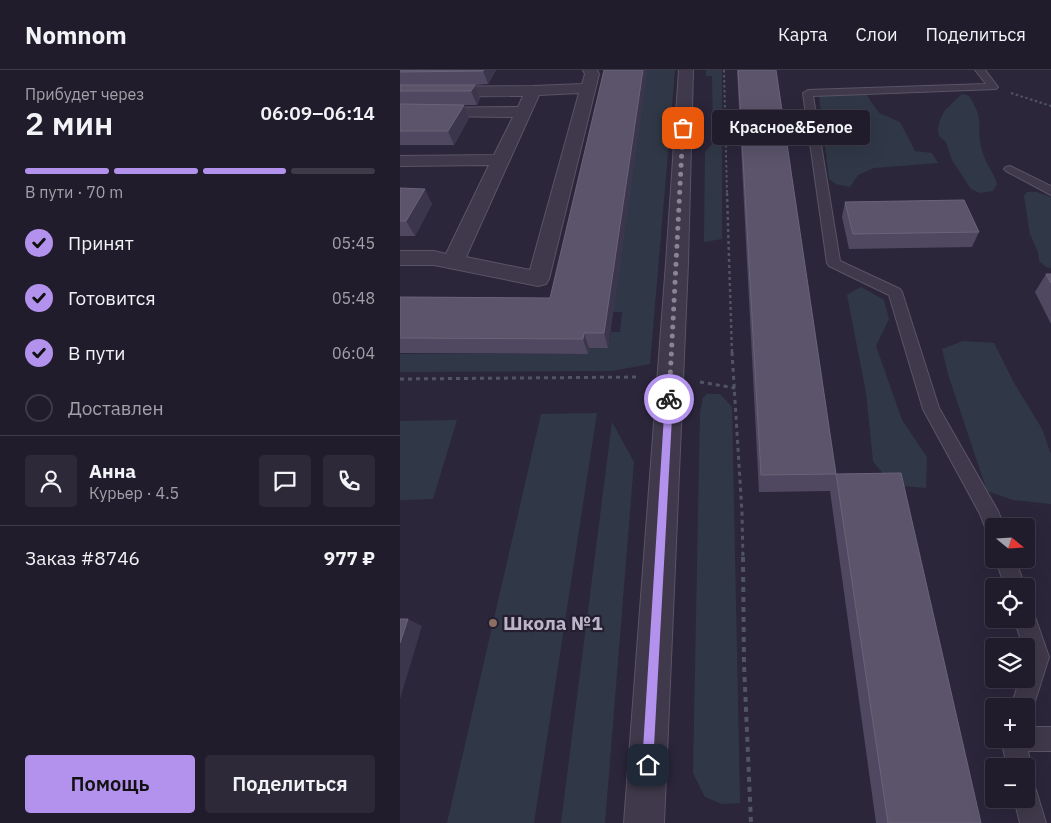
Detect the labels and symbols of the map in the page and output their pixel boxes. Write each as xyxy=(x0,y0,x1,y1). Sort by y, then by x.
pin xyxy=(662,107,704,149)
callout: Красное&Белое xyxy=(713,110,870,146)
courier xyxy=(644,374,694,424)
north arrow xyxy=(985,518,1035,568)
place label: Школа №1 xyxy=(503,611,603,635)
marker: Школа №1 xyxy=(487,617,499,629)
pin xyxy=(627,744,669,786)

